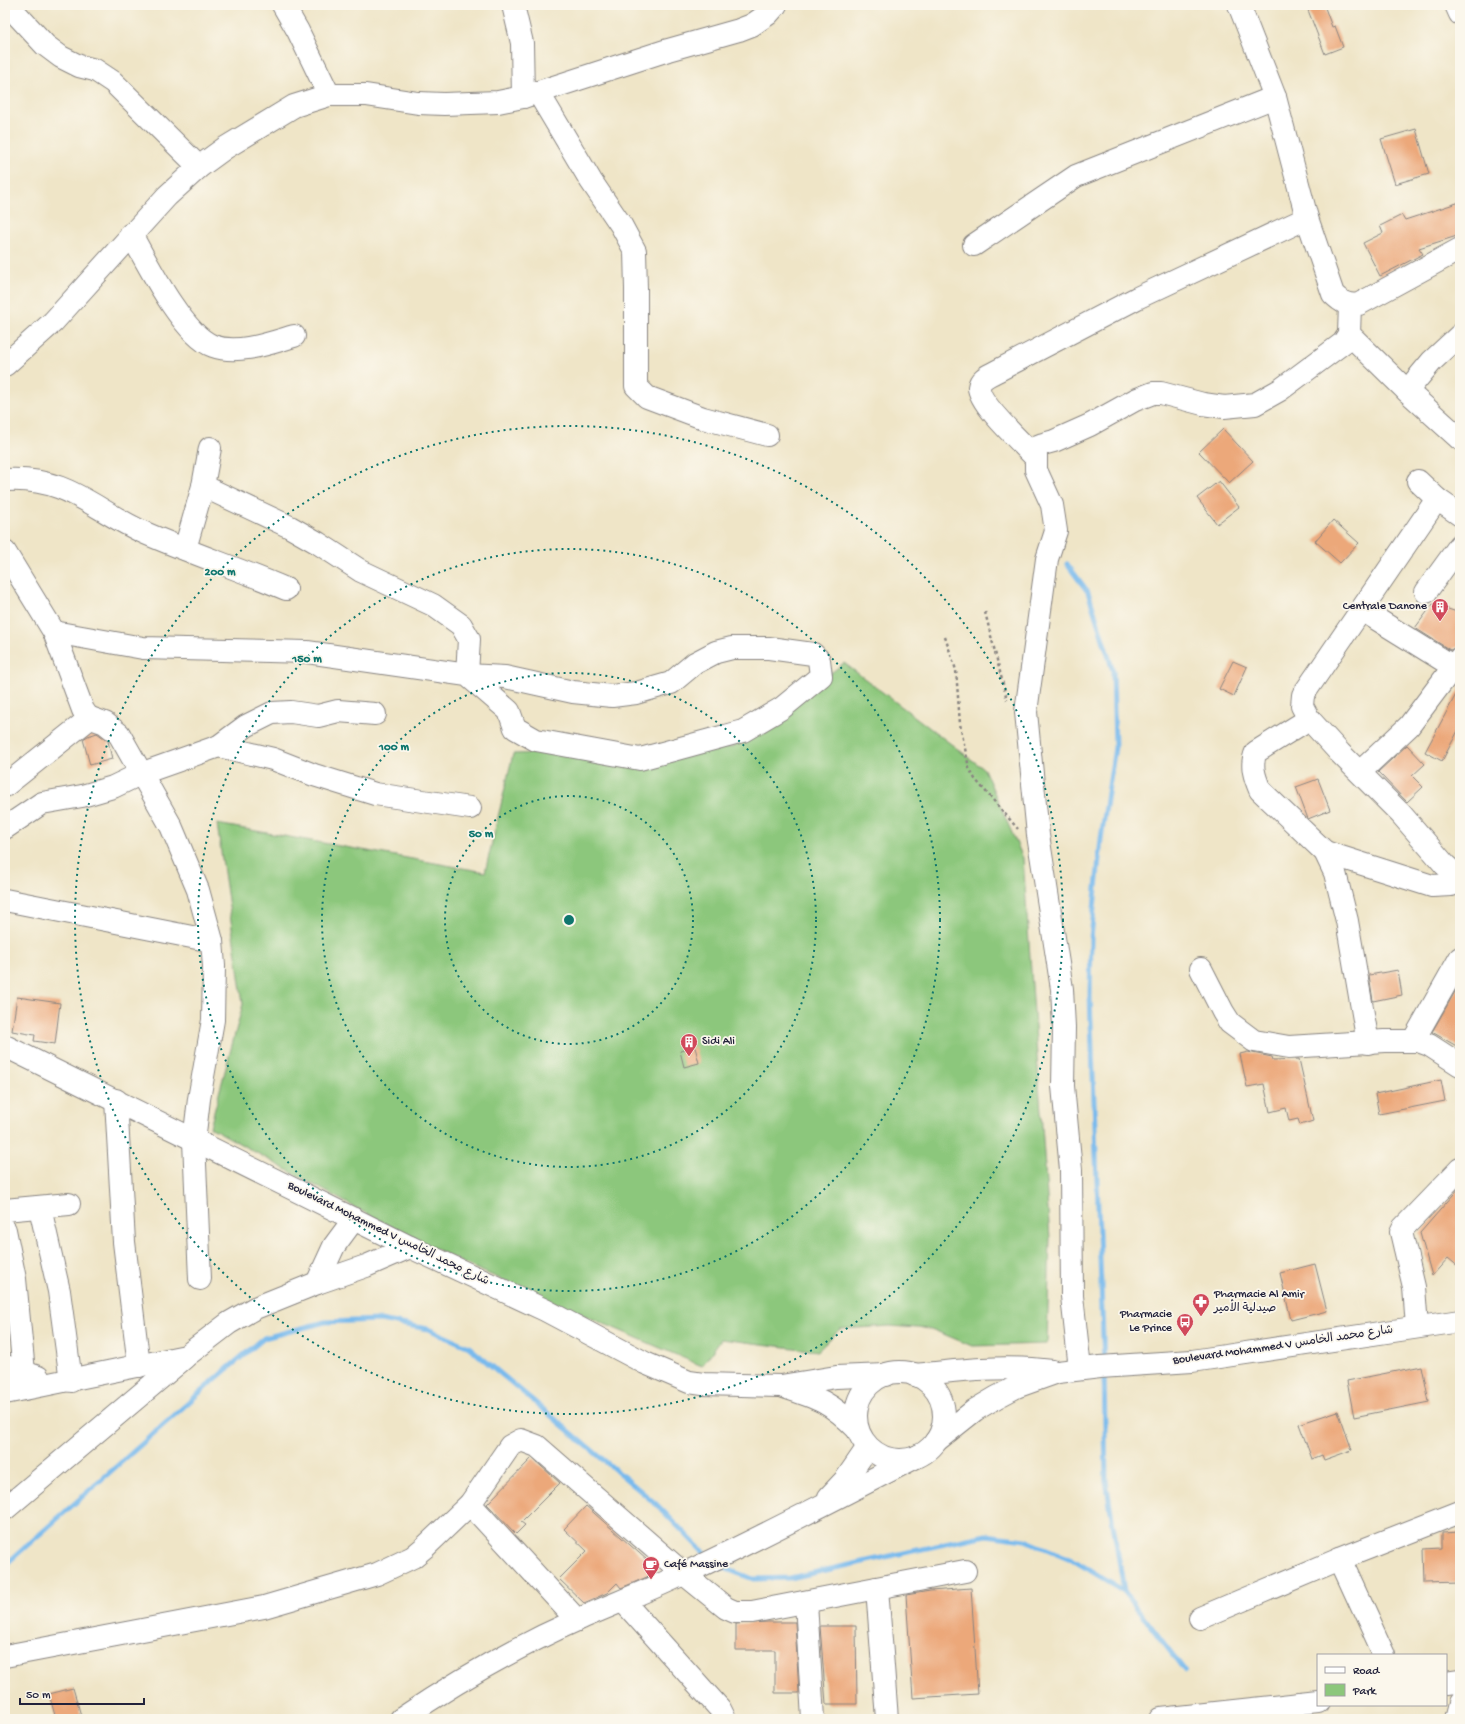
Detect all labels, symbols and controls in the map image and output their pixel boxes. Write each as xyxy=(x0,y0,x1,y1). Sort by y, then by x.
text: 200 m xyxy=(205,566,236,580)
building icon: Centrale Danone xyxy=(1430,597,1450,622)
place label: Centrale Danone xyxy=(1343,600,1428,614)
text: 150 m xyxy=(291,653,322,667)
text: 100 m xyxy=(378,741,409,755)
text: 50 m xyxy=(469,828,494,842)
centre of rings xyxy=(562,913,576,927)
building icon: Sidi Ali xyxy=(679,1032,699,1057)
place label: Sidi Ali xyxy=(702,1035,735,1049)
street label: Boulevard Mohammed V شارع محمد الخامس xyxy=(284,1178,491,1289)
place label: Pharmacie Al Amir صيدلية الأمير xyxy=(1213,1288,1306,1316)
pharmacy icon: Pharmacie Al Amir صيدلية الأمير xyxy=(1191,1292,1211,1317)
place label: Pharmacie Le Prince xyxy=(1119,1308,1173,1336)
bus stop icon: Pharmacie Le Prince xyxy=(1175,1312,1195,1337)
street label: Boulevard Mohammed V شارع محمد الخامس xyxy=(1171,1323,1394,1369)
cafe icon: Café Massine xyxy=(641,1555,661,1580)
place label: Café Massine xyxy=(664,1558,729,1572)
legend xyxy=(1317,1654,1447,1706)
text: Road xyxy=(1353,1665,1380,1679)
scale bar xyxy=(20,1680,144,1706)
text: Park xyxy=(1352,1685,1378,1699)
text: 50 m xyxy=(26,1689,51,1703)

